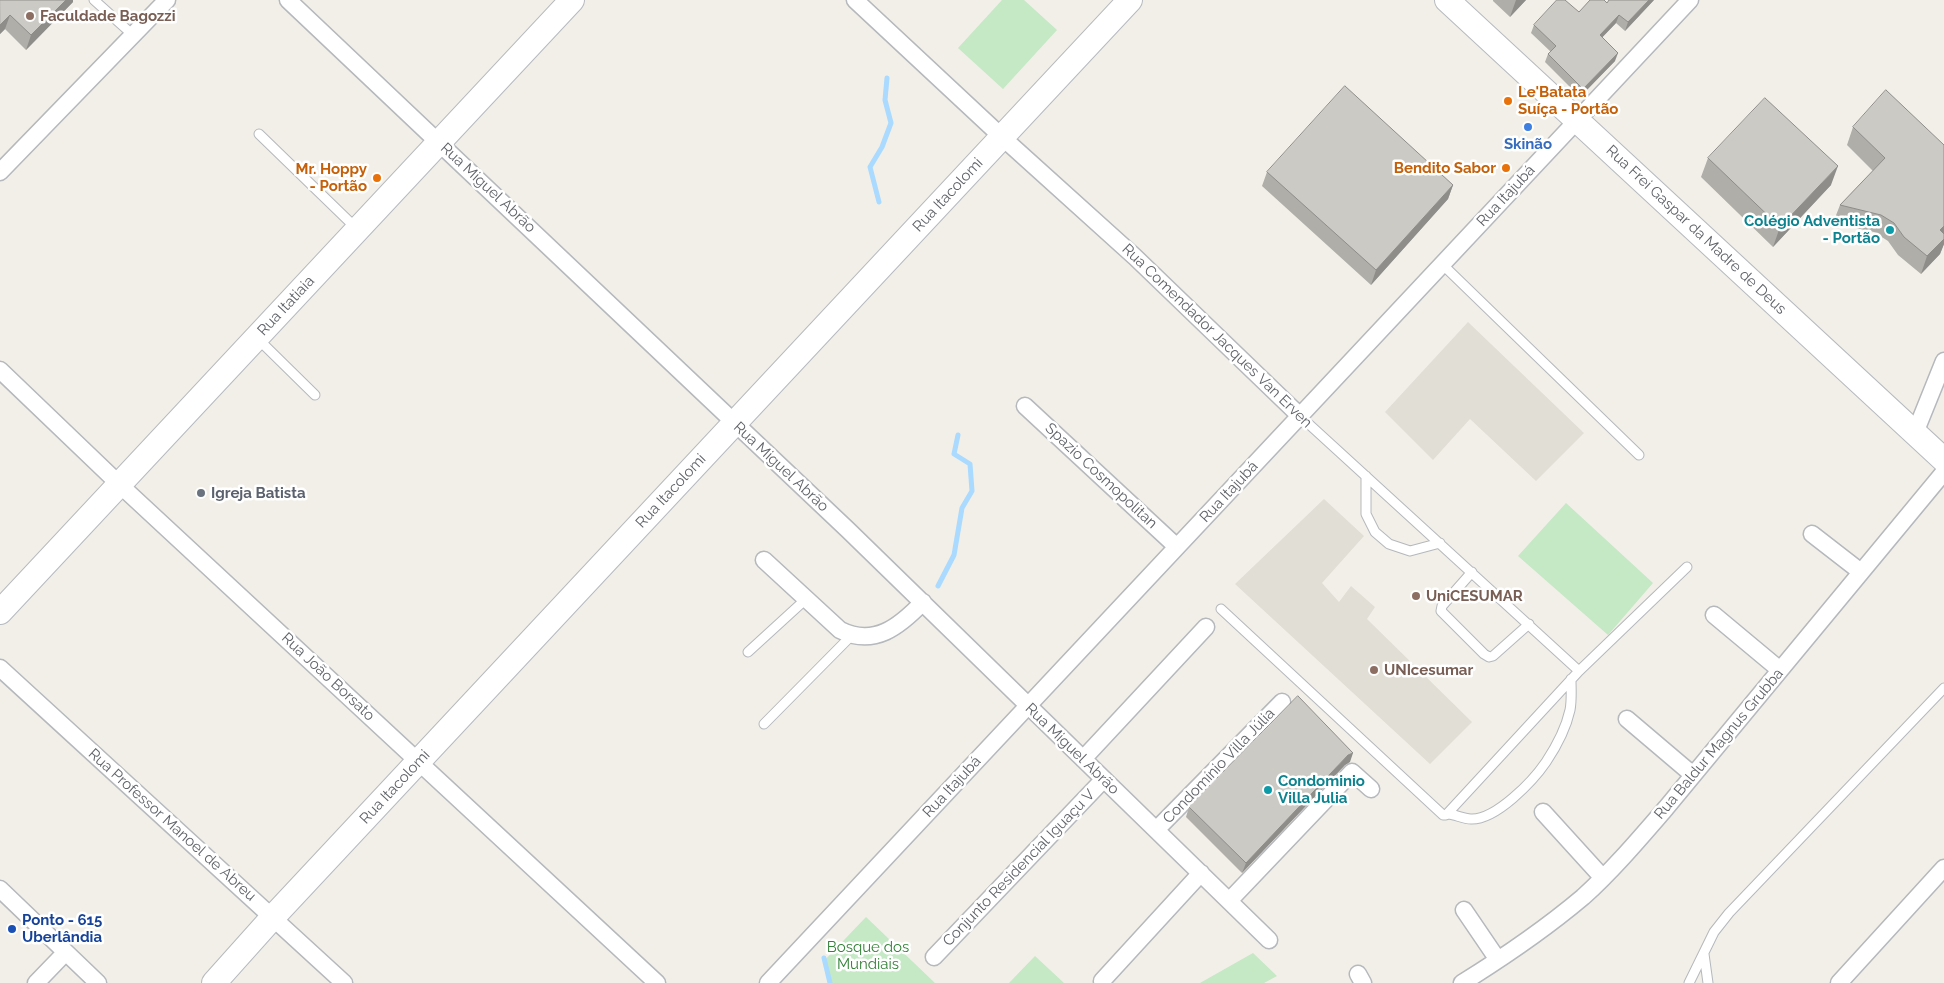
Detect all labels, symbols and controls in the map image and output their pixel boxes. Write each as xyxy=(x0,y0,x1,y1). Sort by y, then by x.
place label: Faculdade Bagozzi xyxy=(40,7,175,25)
marker: Faculdade Bagozzi xyxy=(24,10,36,22)
place label: Le'Batata Suíça - Portão xyxy=(1518,83,1618,118)
marker: Le'Batata Suíça - Portão xyxy=(1502,95,1514,107)
marker: Skinão xyxy=(1522,121,1534,133)
place label: Skinão xyxy=(1504,135,1552,153)
street label: Rua Miguel Abrão xyxy=(437,139,539,237)
street label: Rua Frei Gaspar da Madre de Deus xyxy=(1602,142,1790,318)
street label: Rua Itacolomi xyxy=(909,154,987,236)
place label: Bendito Sabor xyxy=(1394,159,1496,177)
place label: Mr. Hoppy - Portão xyxy=(296,160,367,195)
street label: Rua Itajubá xyxy=(1473,162,1539,230)
marker: Bendito Sabor xyxy=(1500,162,1512,174)
marker: Mr. Hoppy - Portão xyxy=(371,172,383,184)
place label: Colégio Adventista - Portão xyxy=(1744,212,1880,247)
marker: Colégio Adventista - Portão xyxy=(1884,224,1896,236)
street label: Rua Comendador Jacques Van Erven xyxy=(1118,240,1316,432)
street label: Rua Itatiaia xyxy=(254,272,318,340)
street label: Rua Miguel Abrão xyxy=(730,418,832,516)
street label: Spazio Cosmopolitan xyxy=(1041,419,1161,533)
street label: Rua Itacolomi xyxy=(632,450,710,532)
street label: Rua Itajubá xyxy=(1196,458,1262,526)
place label: Igreja Batista xyxy=(211,484,306,502)
marker: Igreja Batista xyxy=(195,487,207,499)
place label: UniCESUMAR xyxy=(1426,587,1523,605)
marker: UniCESUMAR xyxy=(1410,590,1422,602)
street label: Rua João Borsato xyxy=(278,629,378,725)
place label: UNIcesumar xyxy=(1384,661,1473,679)
marker: UNIcesumar xyxy=(1368,664,1380,676)
street label: Rua Baldur Magnus Grubba xyxy=(1651,665,1787,823)
street label: Rua Miguel Abrão xyxy=(1021,700,1123,798)
street label: Condomínio Villa Júlia xyxy=(1159,705,1279,827)
street label: Rua Professor Manoel de Abreu xyxy=(84,745,260,905)
street label: Rua Itacolomi xyxy=(356,746,434,828)
street label: Rua Itajubá xyxy=(919,753,985,821)
place label: Condominio Villa Julia xyxy=(1278,772,1365,807)
marker: Condominio Villa Julia xyxy=(1262,784,1274,796)
street label: Conjunto Residencial Iguaçu V xyxy=(939,786,1099,950)
place label: Ponto - 615 Uberlândia xyxy=(22,911,102,946)
marker: Ponto - 615 Uberlândia xyxy=(6,923,18,935)
park label: Bosque dos Mundiais xyxy=(827,938,909,973)

